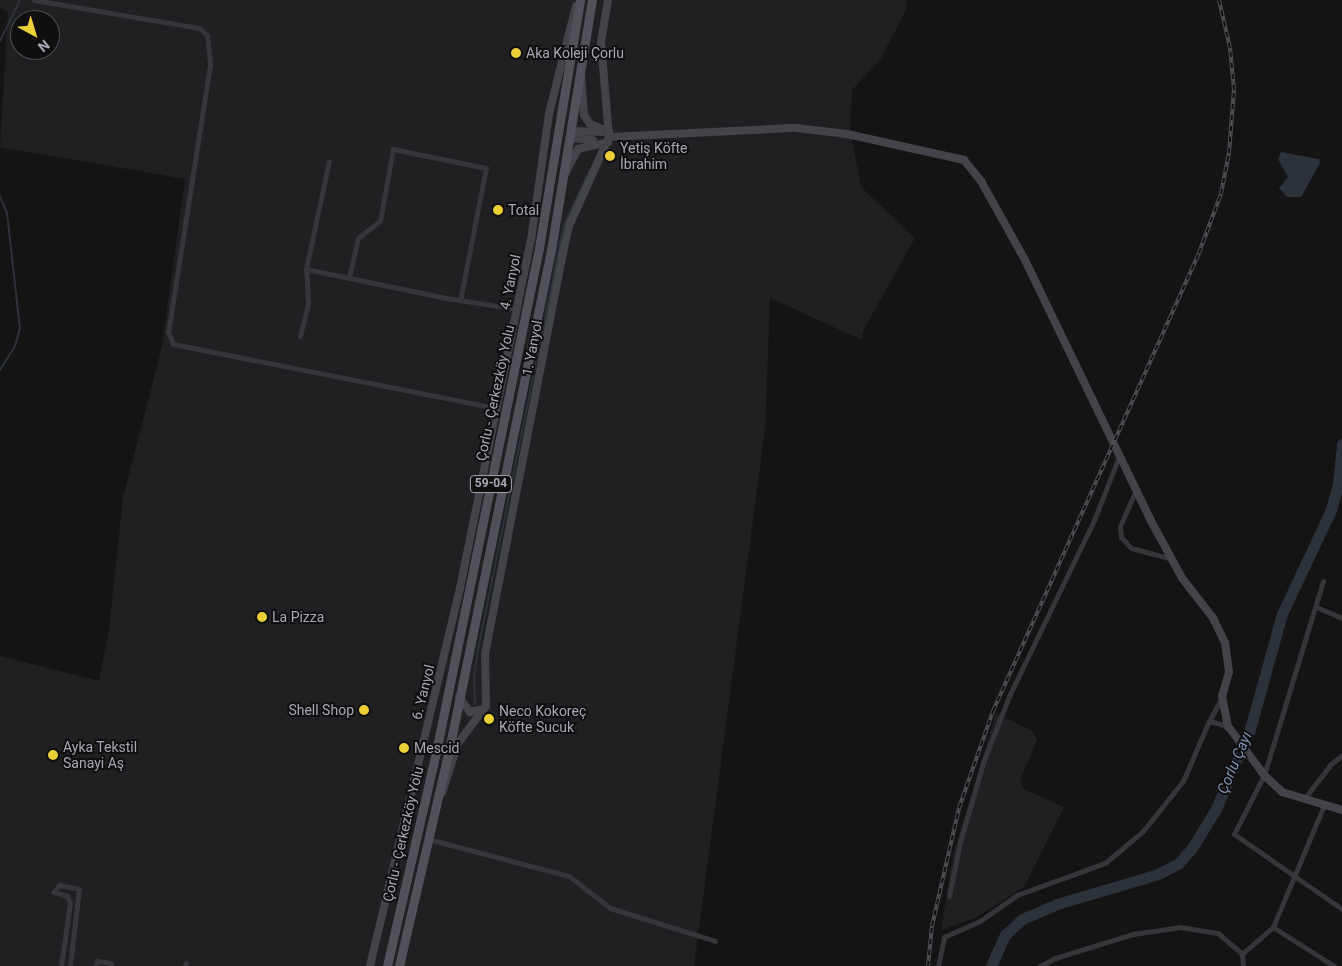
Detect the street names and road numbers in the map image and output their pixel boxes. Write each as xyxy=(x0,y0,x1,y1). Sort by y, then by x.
street label: 4. Yanyol xyxy=(496,253,524,311)
street label: 1. Yanyol xyxy=(518,319,546,377)
street label: Çorlu - Çerkezköy Yolu xyxy=(472,324,518,462)
road number: 59-04 xyxy=(470,474,512,494)
street label: 6. Yanyol xyxy=(408,663,438,721)
street label: Çorlu - Çerkezköy Yolu xyxy=(379,765,427,903)

